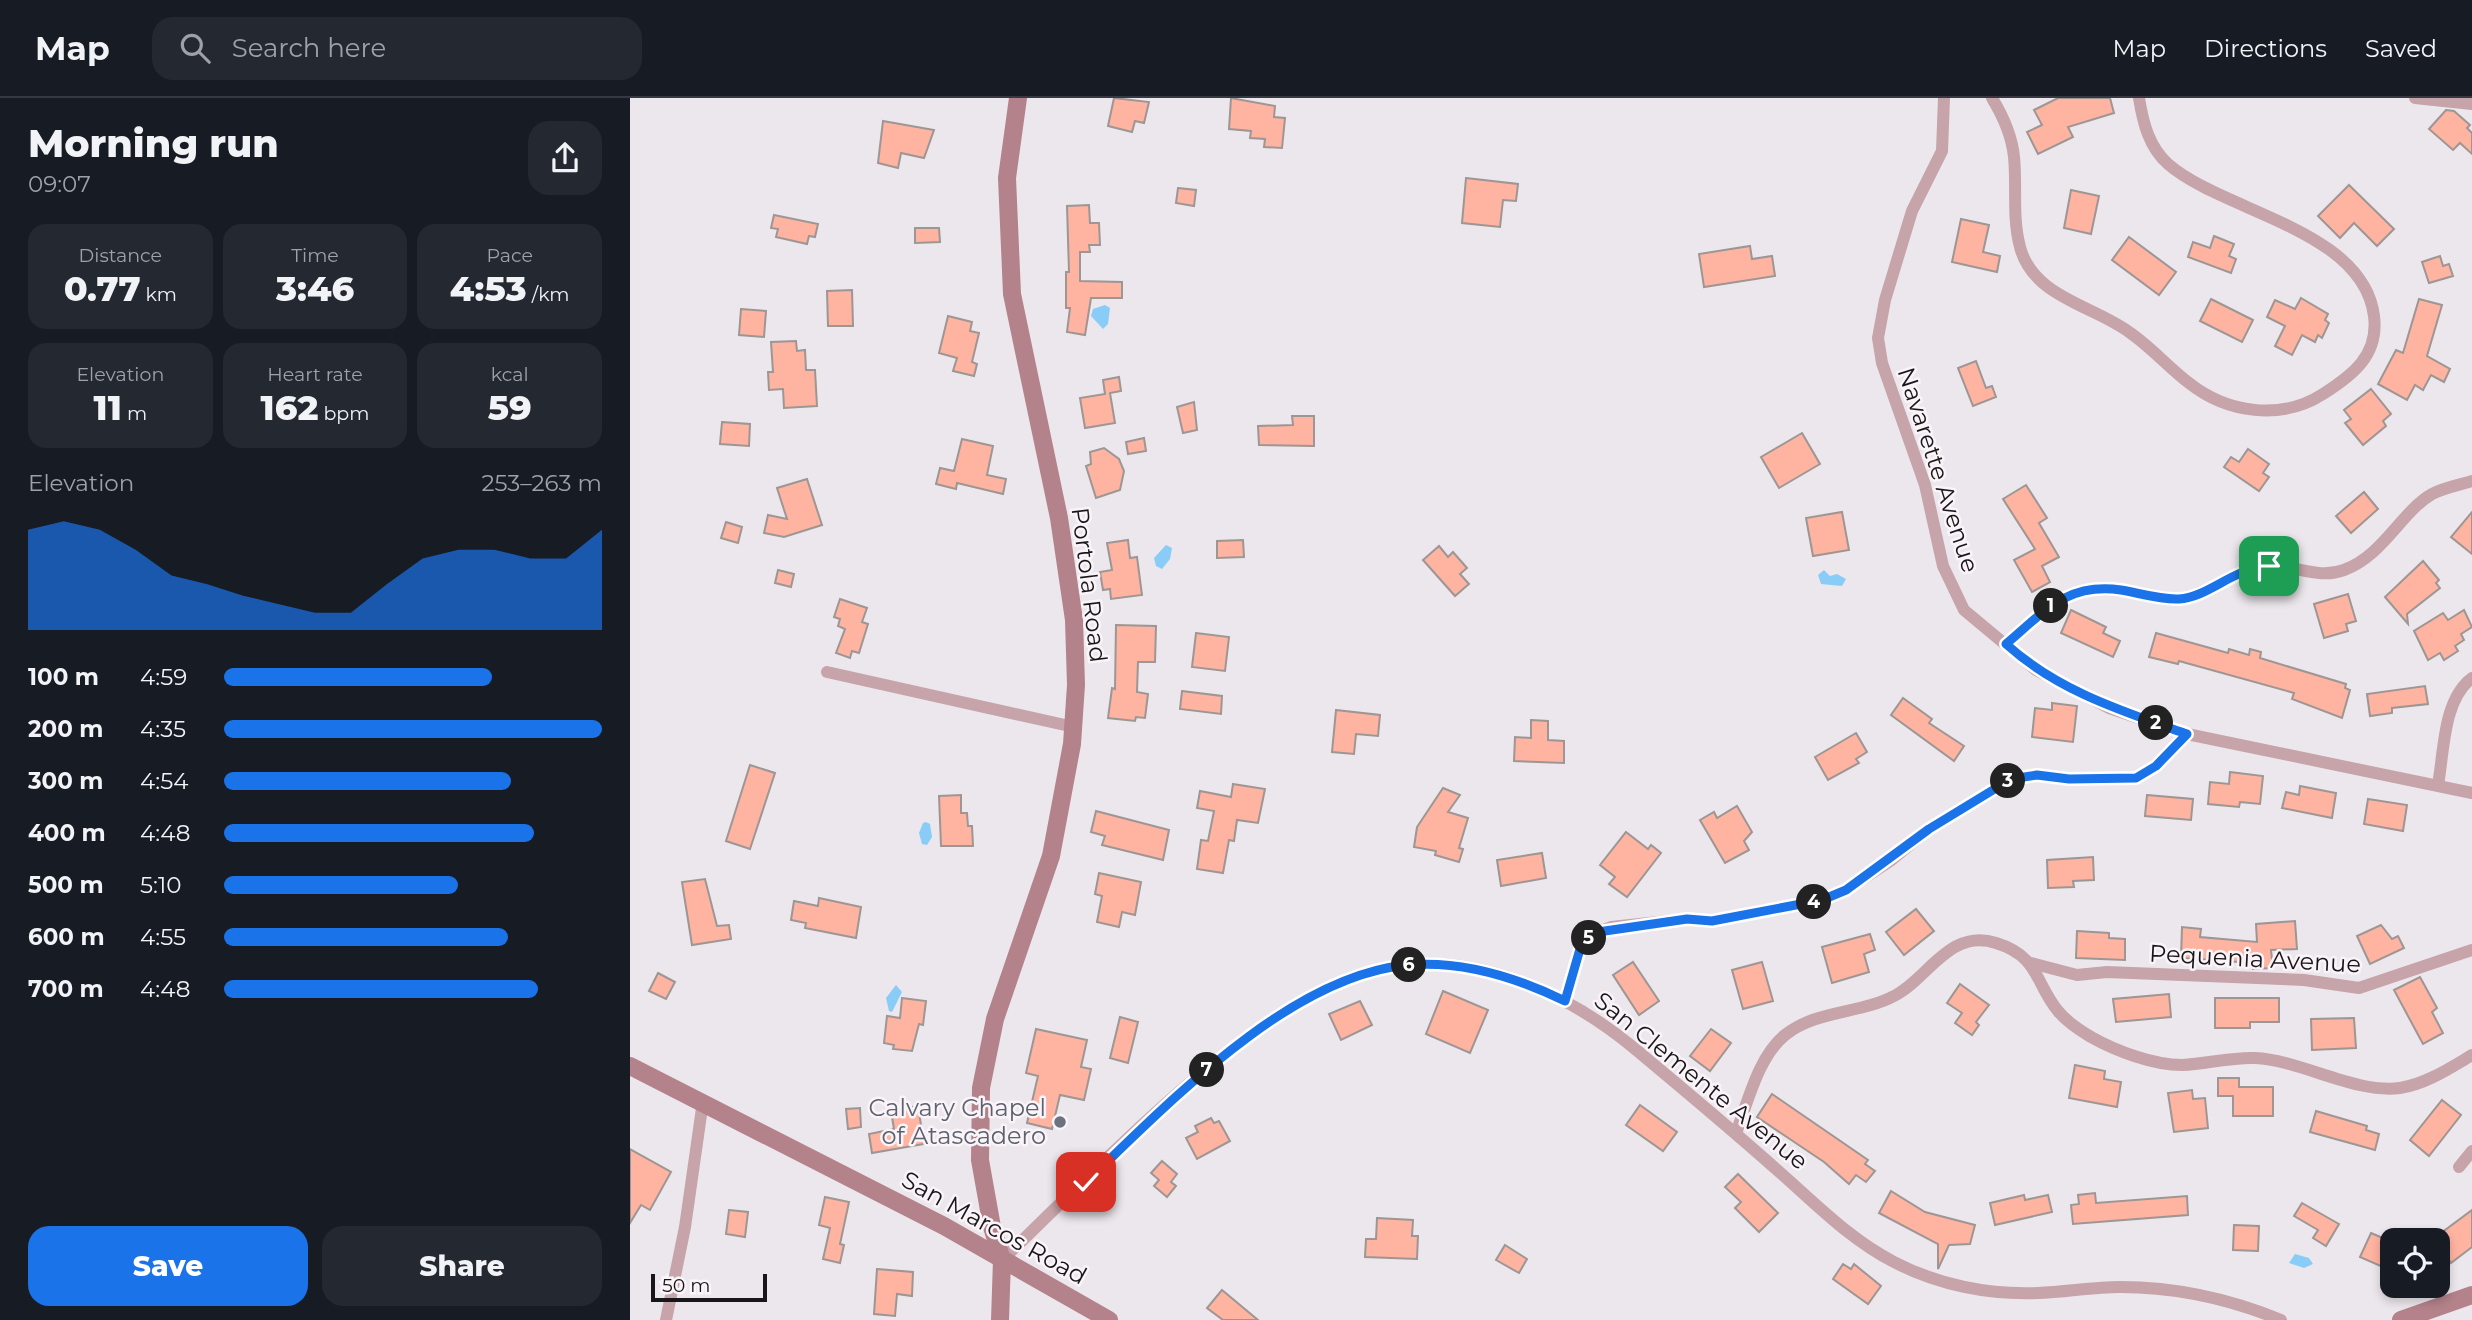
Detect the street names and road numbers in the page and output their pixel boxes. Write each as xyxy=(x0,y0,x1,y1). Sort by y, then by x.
street label: Navarette Avenue xyxy=(1892,364,1985,576)
street label: Portola Road xyxy=(1066,506,1113,664)
street label: Pequenia Avenue xyxy=(2148,938,2362,979)
street label: San Clemente Avenue xyxy=(1589,986,1814,1176)
street label: San Marcos Road xyxy=(897,1165,1092,1290)

